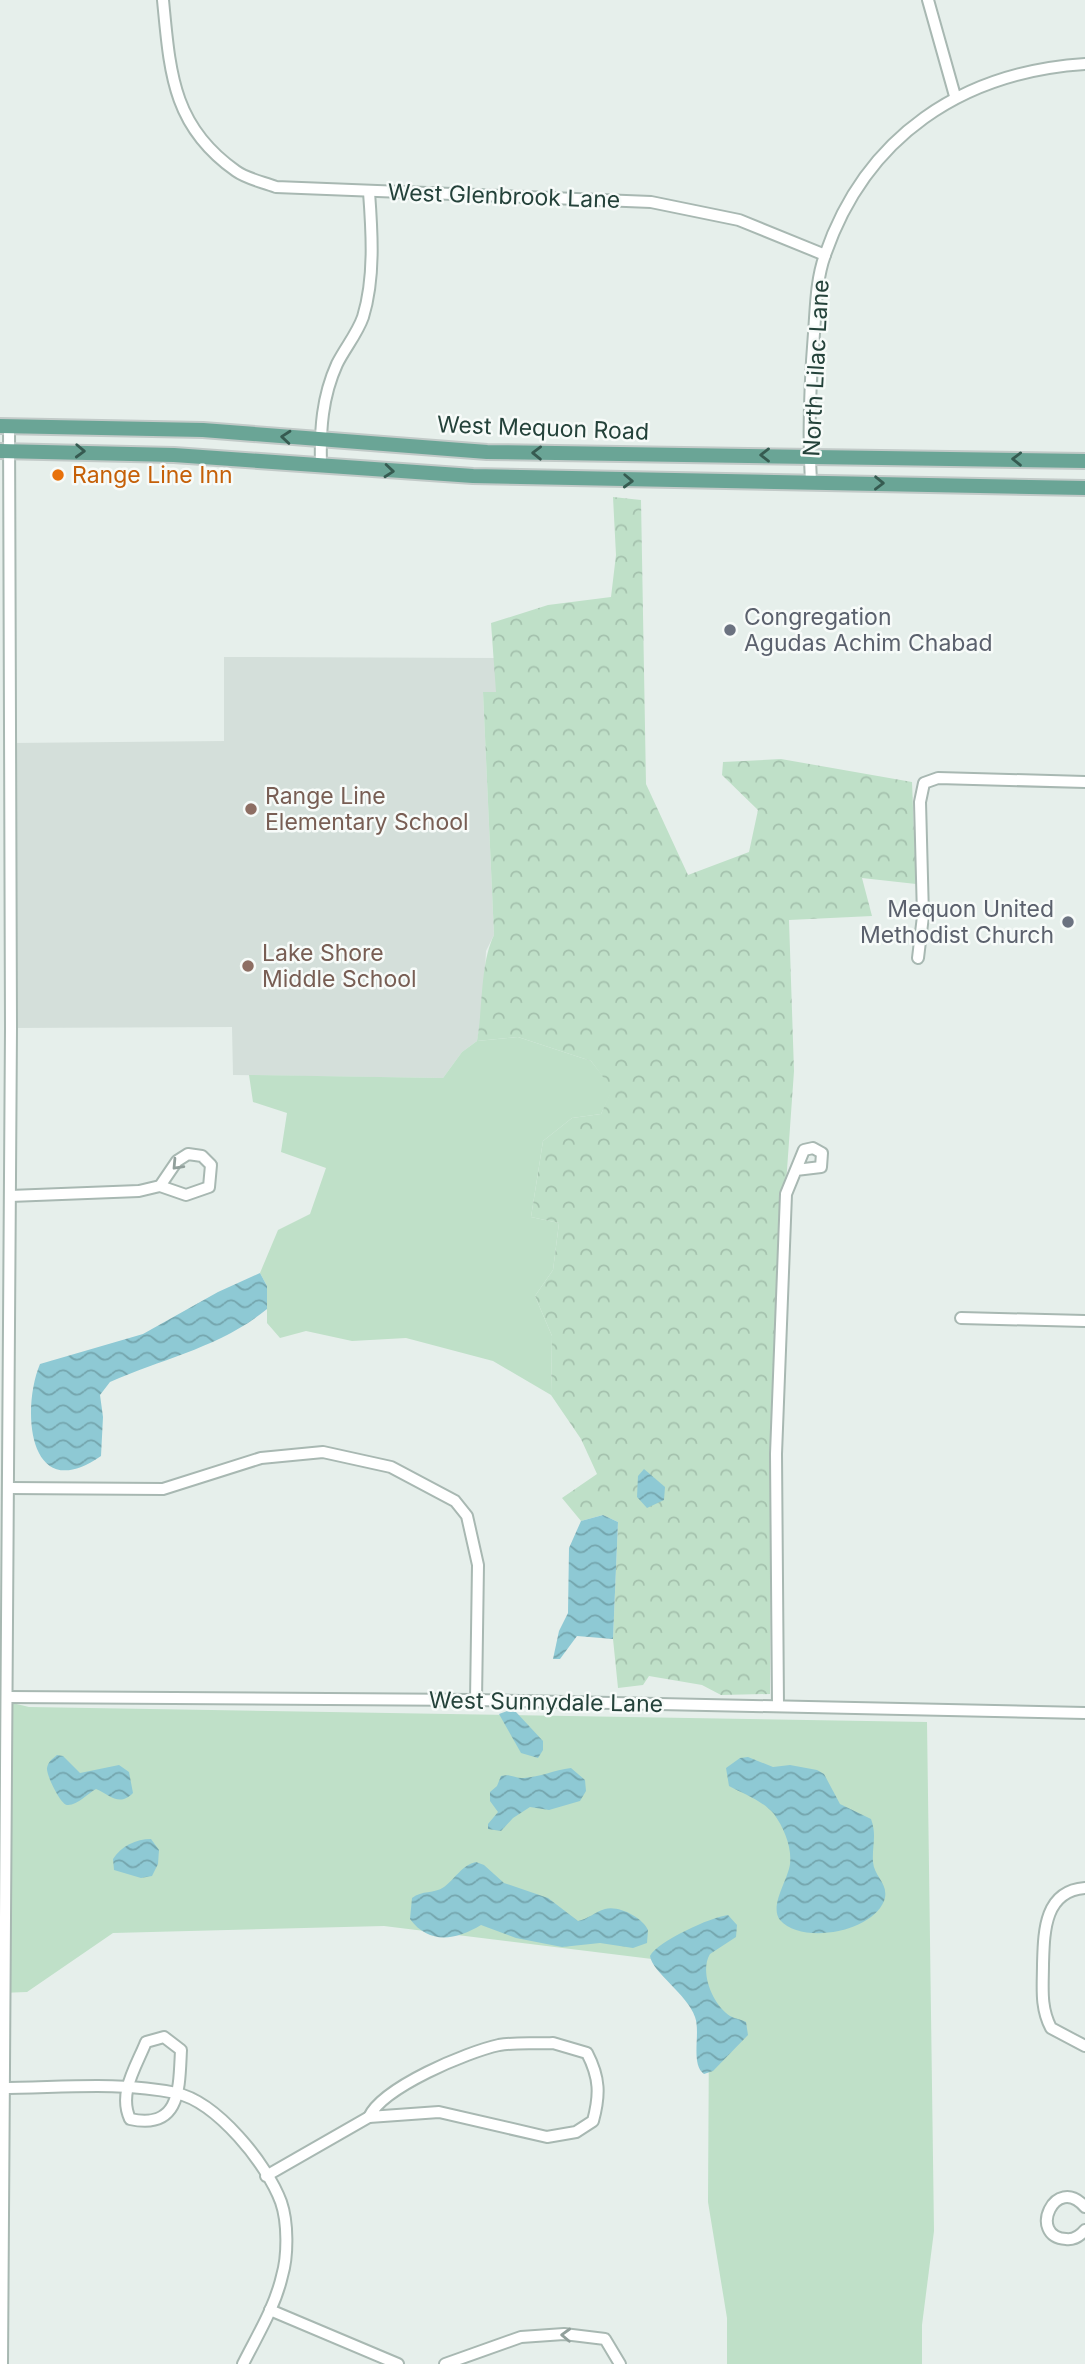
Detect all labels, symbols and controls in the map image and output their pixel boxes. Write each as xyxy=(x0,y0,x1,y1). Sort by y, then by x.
street label: West Glenbrook Lane xyxy=(387,178,621,214)
street label: North Lilac Lane xyxy=(797,279,835,457)
street label: West Mequon Road xyxy=(436,410,650,446)
one-way arrow xyxy=(280,430,291,445)
one-way arrow xyxy=(75,444,86,459)
one-way arrow xyxy=(532,445,542,461)
one-way arrow xyxy=(759,447,770,463)
one-way arrow xyxy=(1011,452,1022,467)
place label: Range Line Inn xyxy=(72,461,233,489)
one-way arrow xyxy=(384,463,395,478)
marker: Range Line Inn xyxy=(50,467,66,483)
one-way arrow xyxy=(622,473,633,488)
one-way arrow xyxy=(875,475,885,491)
place label: Congregation Agudas Achim Chabad xyxy=(744,603,993,657)
marker: Congregation Agudas Achim Chabad xyxy=(722,622,738,638)
place label: Range Line Elementary School xyxy=(265,782,469,836)
marker: Range Line Elementary School xyxy=(243,801,259,817)
place label: Mequon United Methodist Church xyxy=(860,895,1054,949)
marker: Mequon United Methodist Church xyxy=(1060,914,1076,930)
place label: Lake Shore Middle School xyxy=(262,939,417,993)
marker: Lake Shore Middle School xyxy=(240,958,256,974)
one-way arrow xyxy=(173,1156,185,1169)
street label: West Sunnydale Lane xyxy=(429,1686,663,1718)
one-way arrow xyxy=(560,2328,571,2343)

